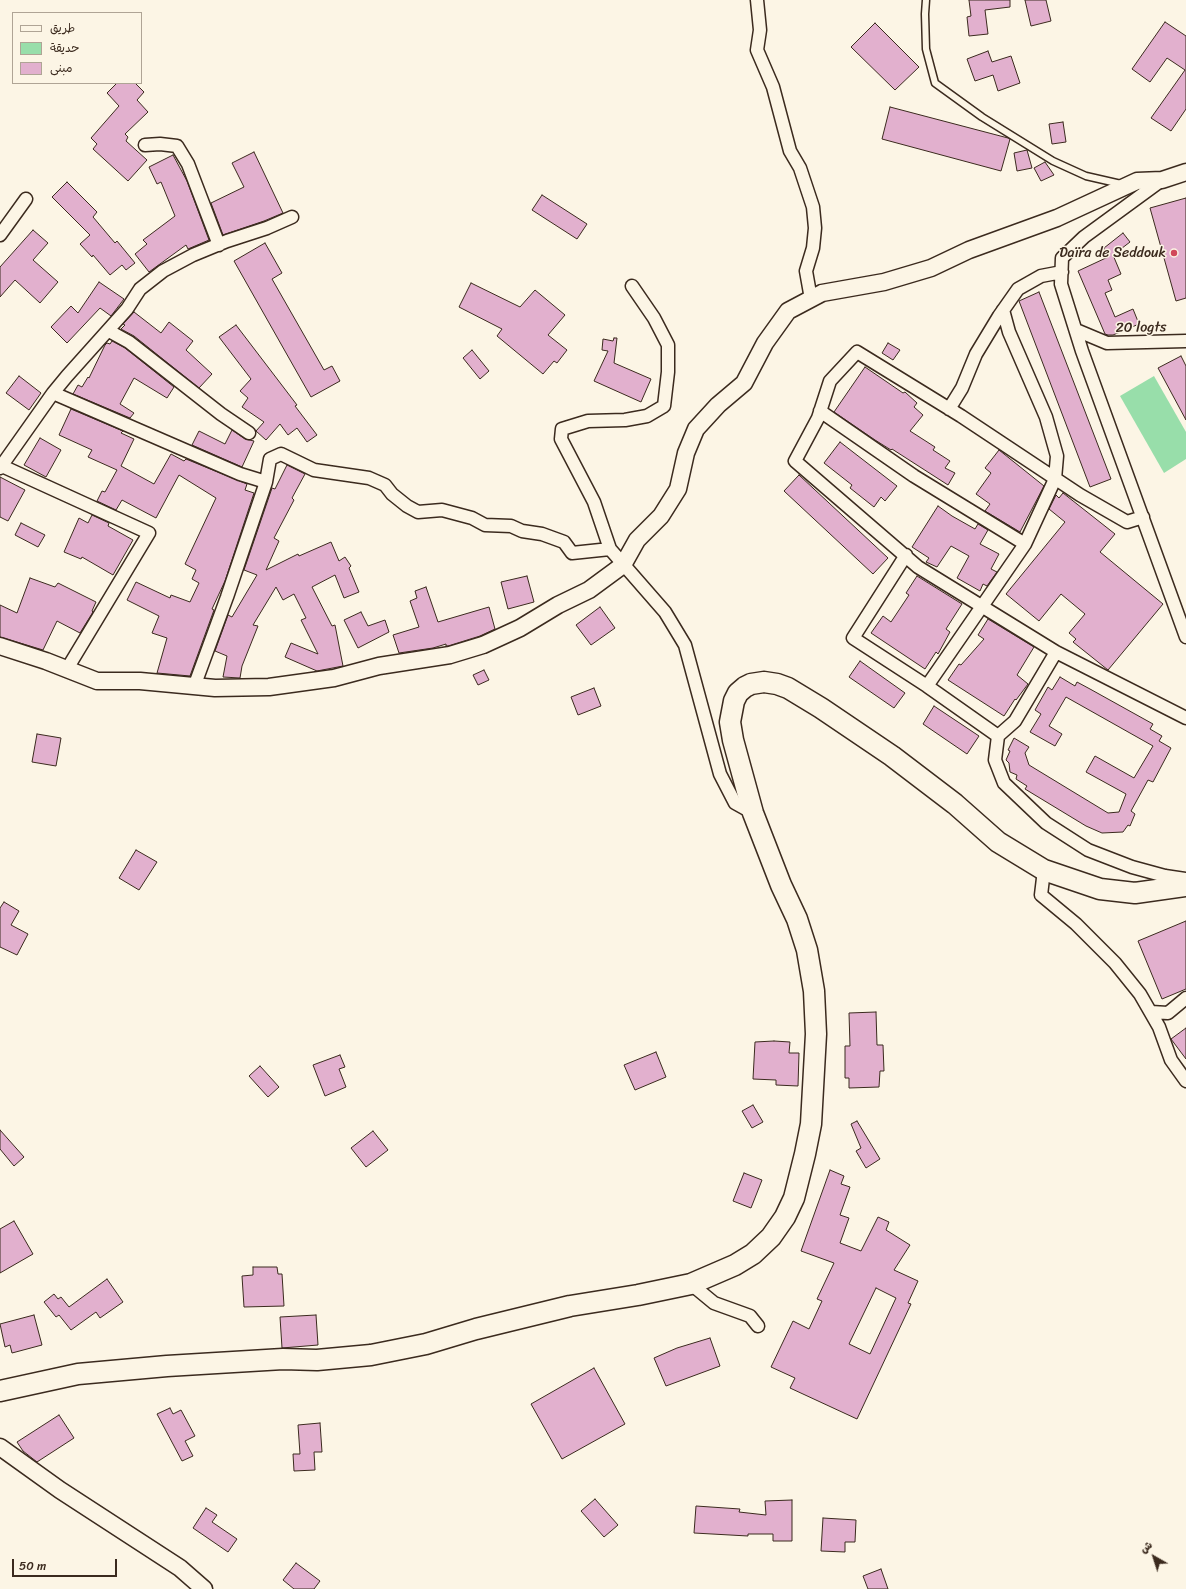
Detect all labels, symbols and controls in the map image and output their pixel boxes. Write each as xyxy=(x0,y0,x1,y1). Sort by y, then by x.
legend xyxy=(12,12,142,84)
text: طريق xyxy=(50,17,75,39)
text: حديقة xyxy=(50,37,79,59)
text: مبنى xyxy=(50,57,73,79)
place label: Daïra de Seddouk xyxy=(1059,245,1166,261)
marker: Daïra de Seddouk xyxy=(1169,248,1179,258)
street label: 20 logts xyxy=(1115,319,1167,337)
text: ش xyxy=(1135,1536,1157,1558)
north arrow xyxy=(1134,1537,1174,1577)
scale bar xyxy=(14,1551,119,1577)
text: 50 m xyxy=(19,1555,46,1577)

